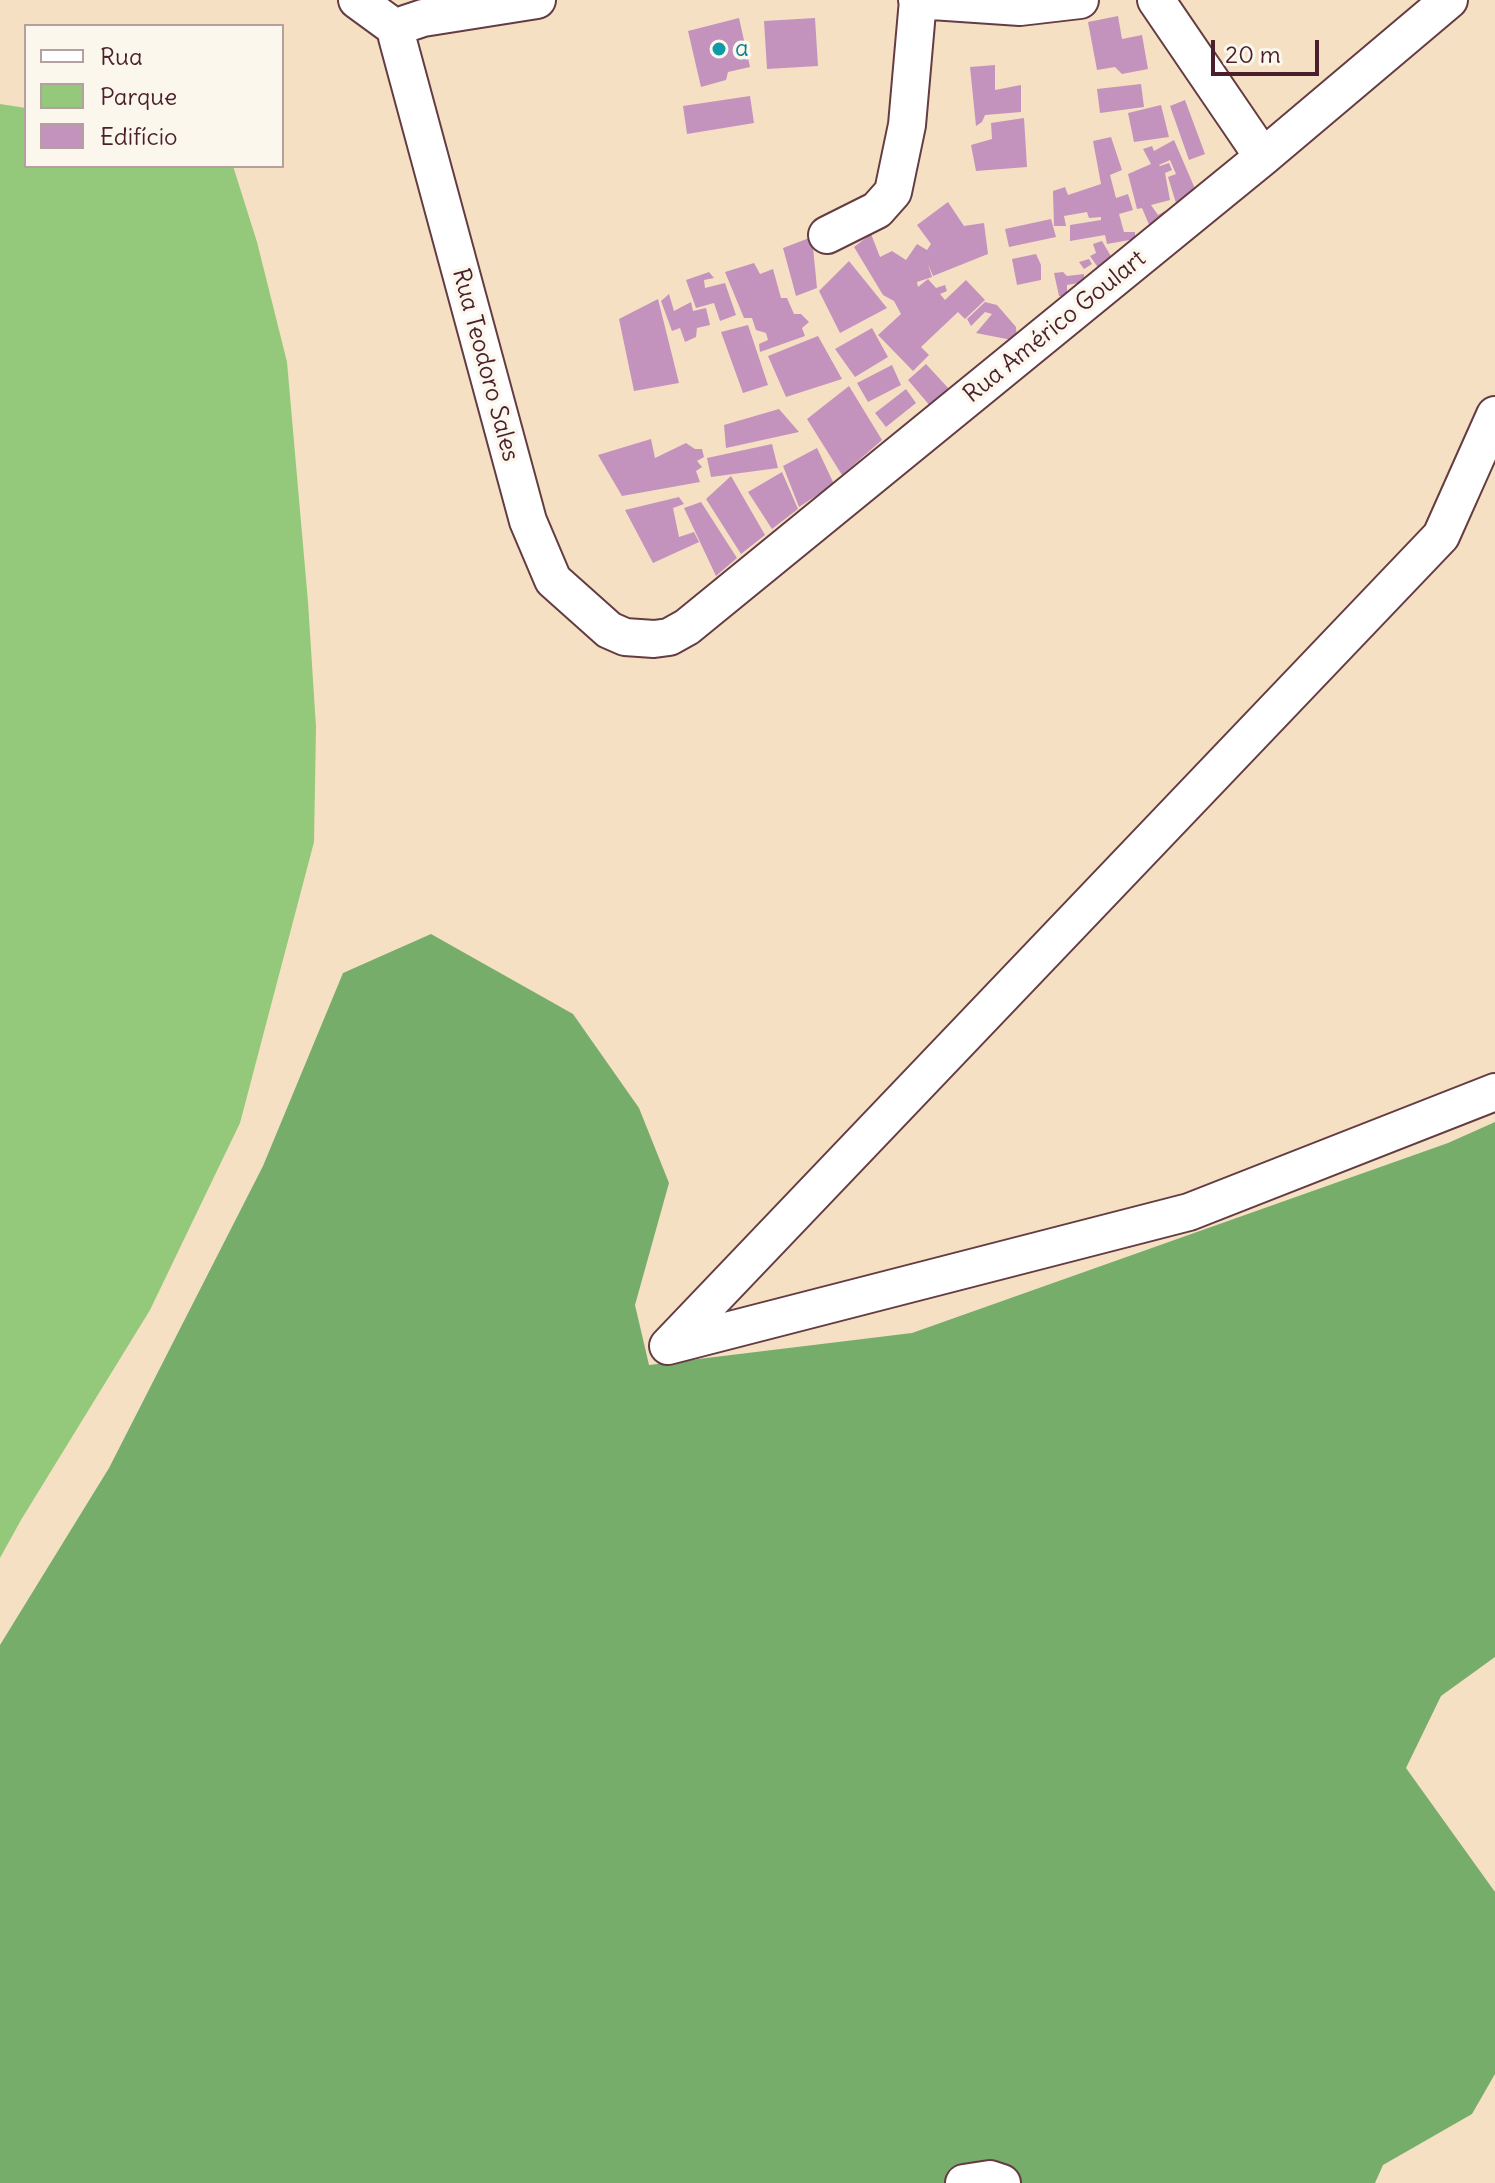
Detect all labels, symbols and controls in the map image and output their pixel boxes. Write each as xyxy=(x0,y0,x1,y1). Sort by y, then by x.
legend xyxy=(24,24,284,168)
scale bar xyxy=(1215,24,1323,74)
place label: a xyxy=(735,35,749,63)
text: 20 m xyxy=(1225,39,1281,69)
marker: a xyxy=(710,40,728,58)
text: Rua xyxy=(100,41,143,71)
text: Parque xyxy=(100,81,177,111)
text: Edifício xyxy=(100,121,178,151)
street label: Rua Américo Goulart xyxy=(958,245,1152,409)
street label: Rua Teodoro Sales xyxy=(445,265,525,465)

